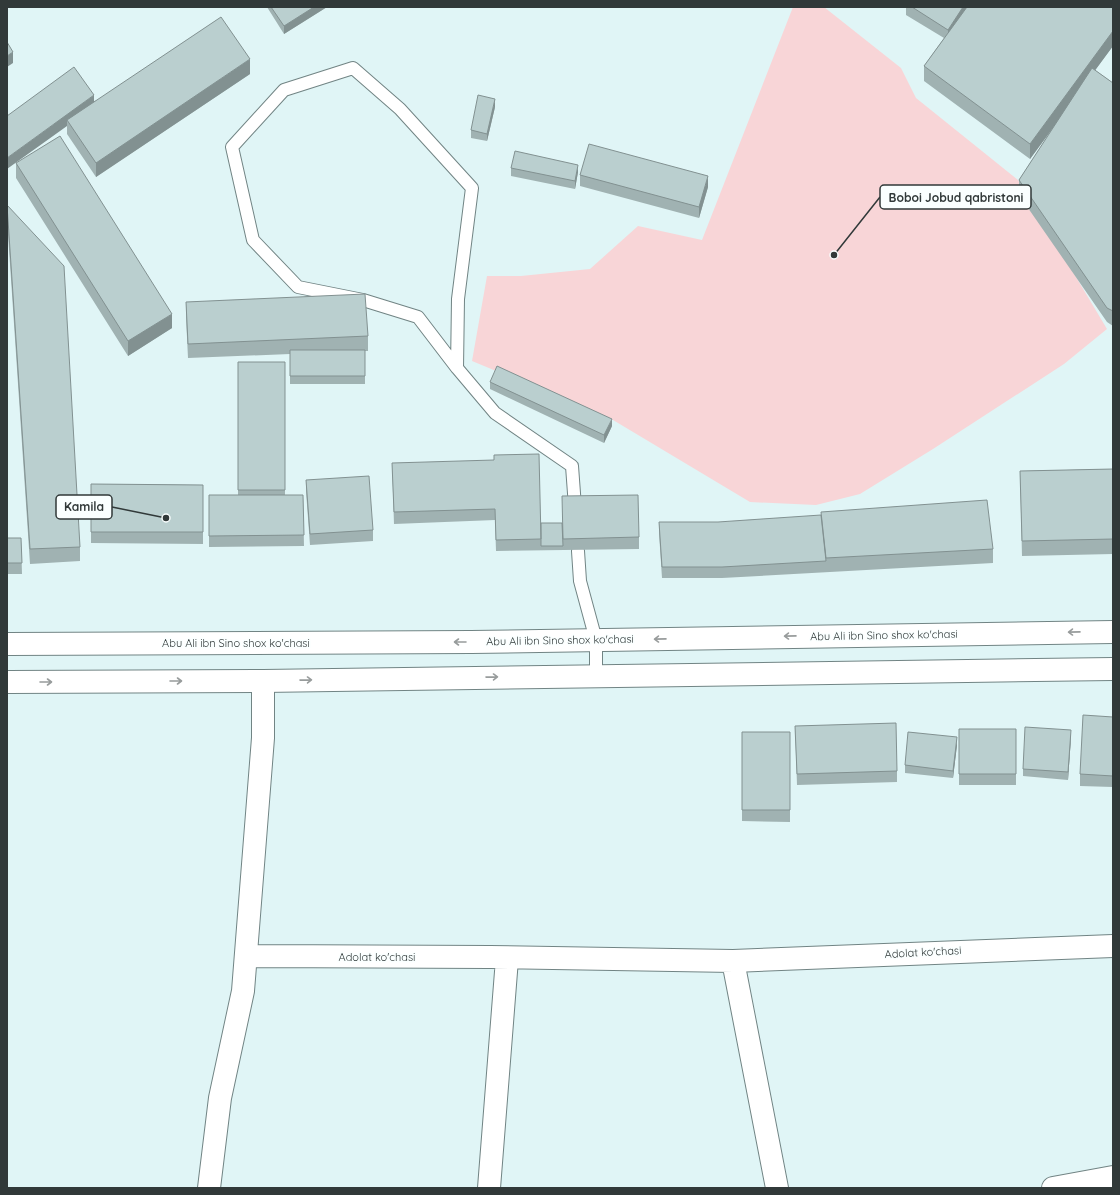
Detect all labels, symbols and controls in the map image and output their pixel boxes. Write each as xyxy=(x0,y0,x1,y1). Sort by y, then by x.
callout: Boboi Jobud qabristoni xyxy=(880,185,1031,209)
text: Boboi Jobud qabristoni xyxy=(889,190,1024,205)
callout: Kamila xyxy=(56,495,112,519)
text: Kamila xyxy=(64,499,104,514)
street label: Abu Ali ibn Sino shox ko'chasi xyxy=(810,627,958,643)
one-way arrow xyxy=(1068,628,1081,636)
street label: Abu Ali ibn Sino shox ko'chasi xyxy=(486,632,634,648)
one-way arrow xyxy=(784,632,797,640)
one-way arrow xyxy=(654,635,667,642)
street label: Abu Ali ibn Sino shox ko'chasi xyxy=(162,636,310,650)
one-way arrow xyxy=(454,638,467,646)
one-way arrow xyxy=(485,673,498,681)
one-way arrow xyxy=(299,676,312,684)
one-way arrow xyxy=(169,677,182,685)
one-way arrow xyxy=(39,678,52,686)
street label: Adolat ko'chasi xyxy=(884,943,962,961)
street label: Adolat ko'chasi xyxy=(339,950,415,964)

